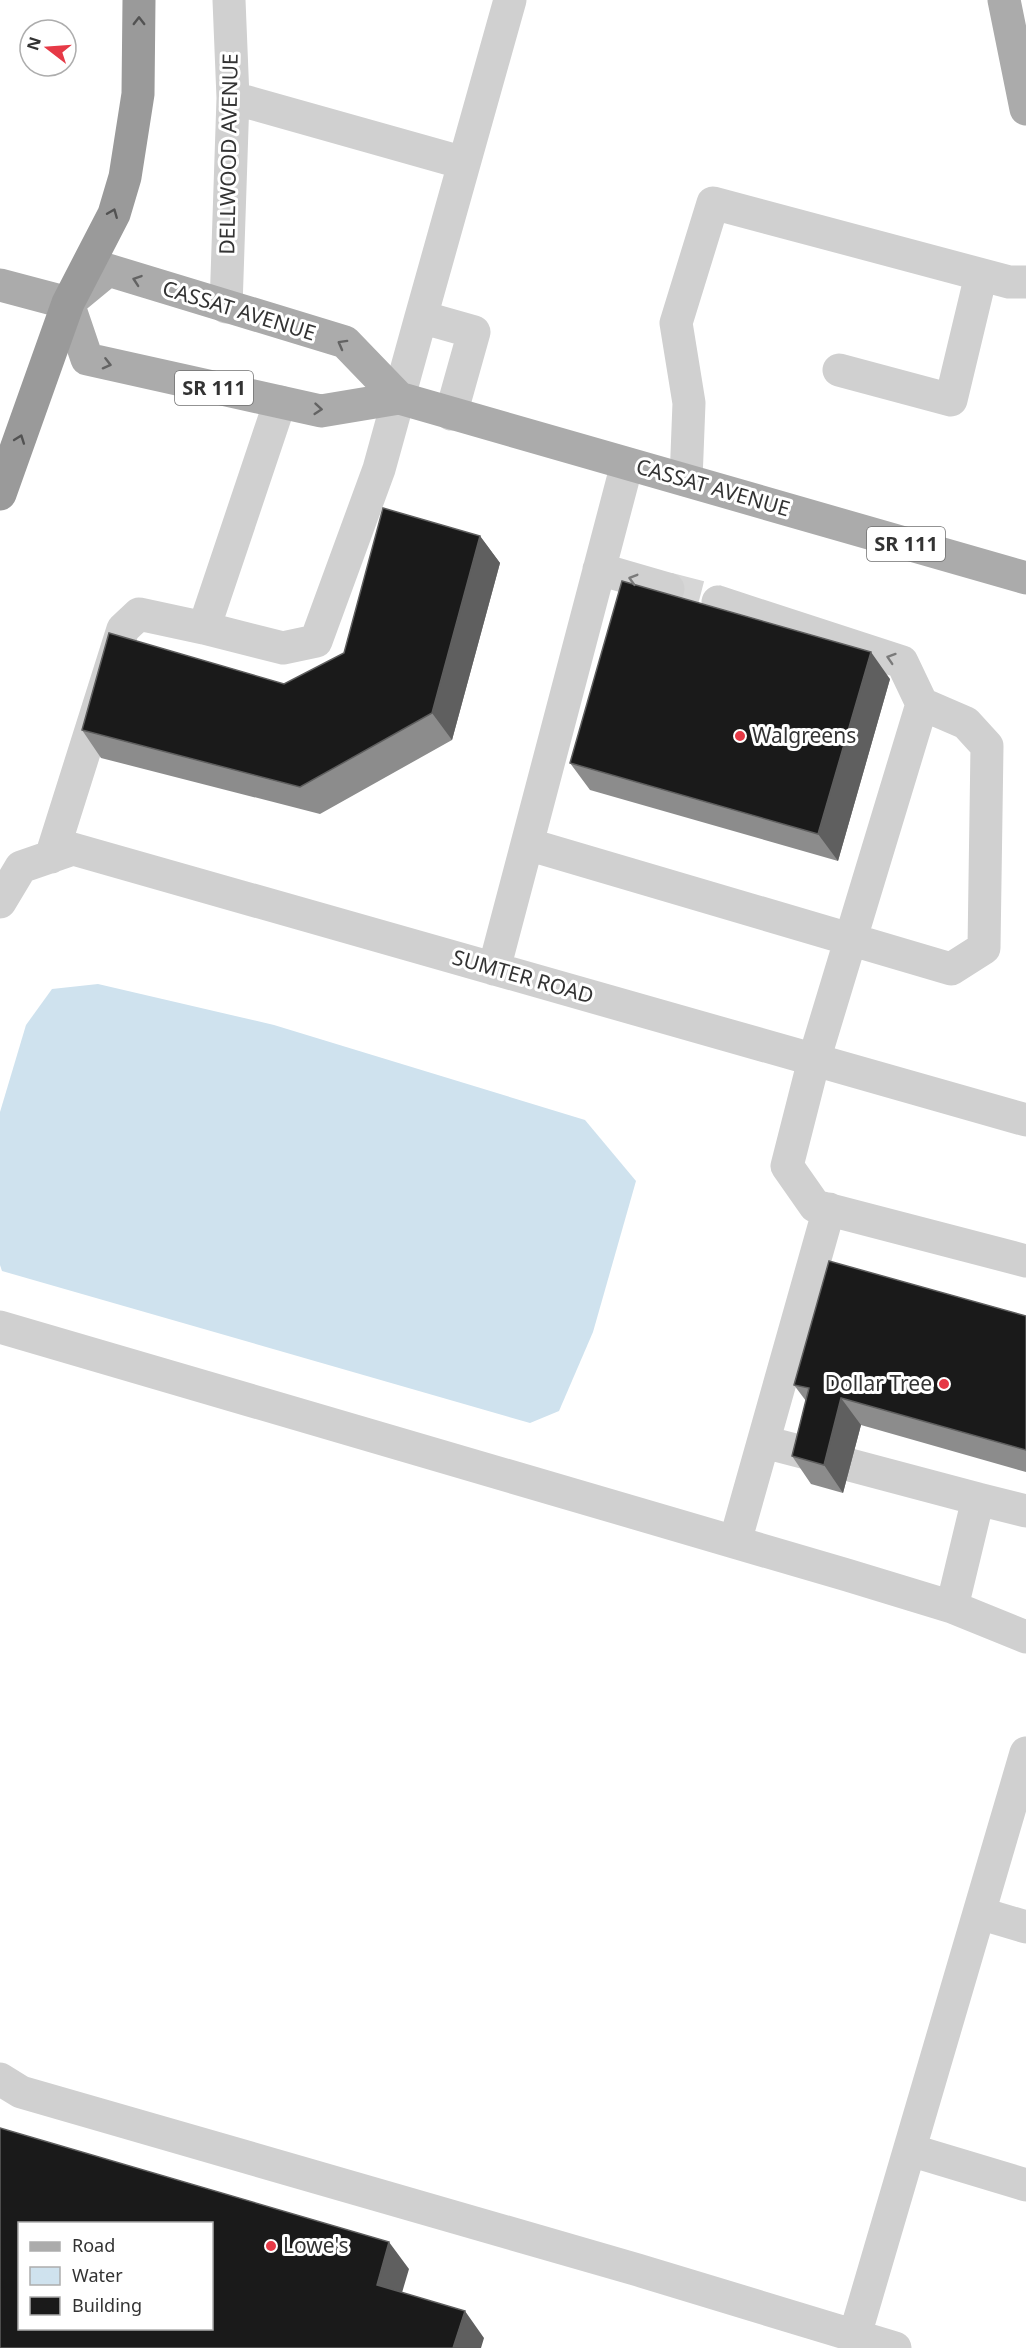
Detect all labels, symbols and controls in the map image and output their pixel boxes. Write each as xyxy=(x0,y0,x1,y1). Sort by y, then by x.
one-way arrow xyxy=(133,17,145,26)
north arrow xyxy=(18,18,78,78)
text: N xyxy=(21,34,46,53)
street label: DELLWOOD AVENUE xyxy=(212,53,244,255)
one-way arrow xyxy=(106,208,118,219)
street label: CASSAT AVENUE xyxy=(159,273,319,347)
one-way arrow xyxy=(132,274,143,287)
one-way arrow xyxy=(338,340,348,351)
one-way arrow xyxy=(101,357,111,369)
road number: SR 111 xyxy=(175,371,253,405)
one-way arrow xyxy=(313,402,322,415)
one-way arrow xyxy=(13,434,26,445)
street label: CASSAT AVENUE xyxy=(633,452,793,522)
road number: SR 111 xyxy=(867,527,945,561)
one-way arrow xyxy=(628,574,639,586)
one-way arrow xyxy=(886,653,897,665)
place label: Walgreens xyxy=(752,721,856,749)
marker: Walgreens xyxy=(733,729,747,743)
street label: SUMTER ROAD xyxy=(449,943,597,1010)
place label: Dollar Tree xyxy=(825,1369,932,1397)
marker: Dollar Tree xyxy=(937,1377,951,1391)
legend xyxy=(18,2222,213,2330)
place label: Lowe's xyxy=(283,2231,349,2259)
text: Road xyxy=(72,2233,115,2257)
marker: Lowe's xyxy=(264,2239,278,2253)
text: Water xyxy=(72,2263,123,2287)
text: Building xyxy=(72,2293,142,2317)

